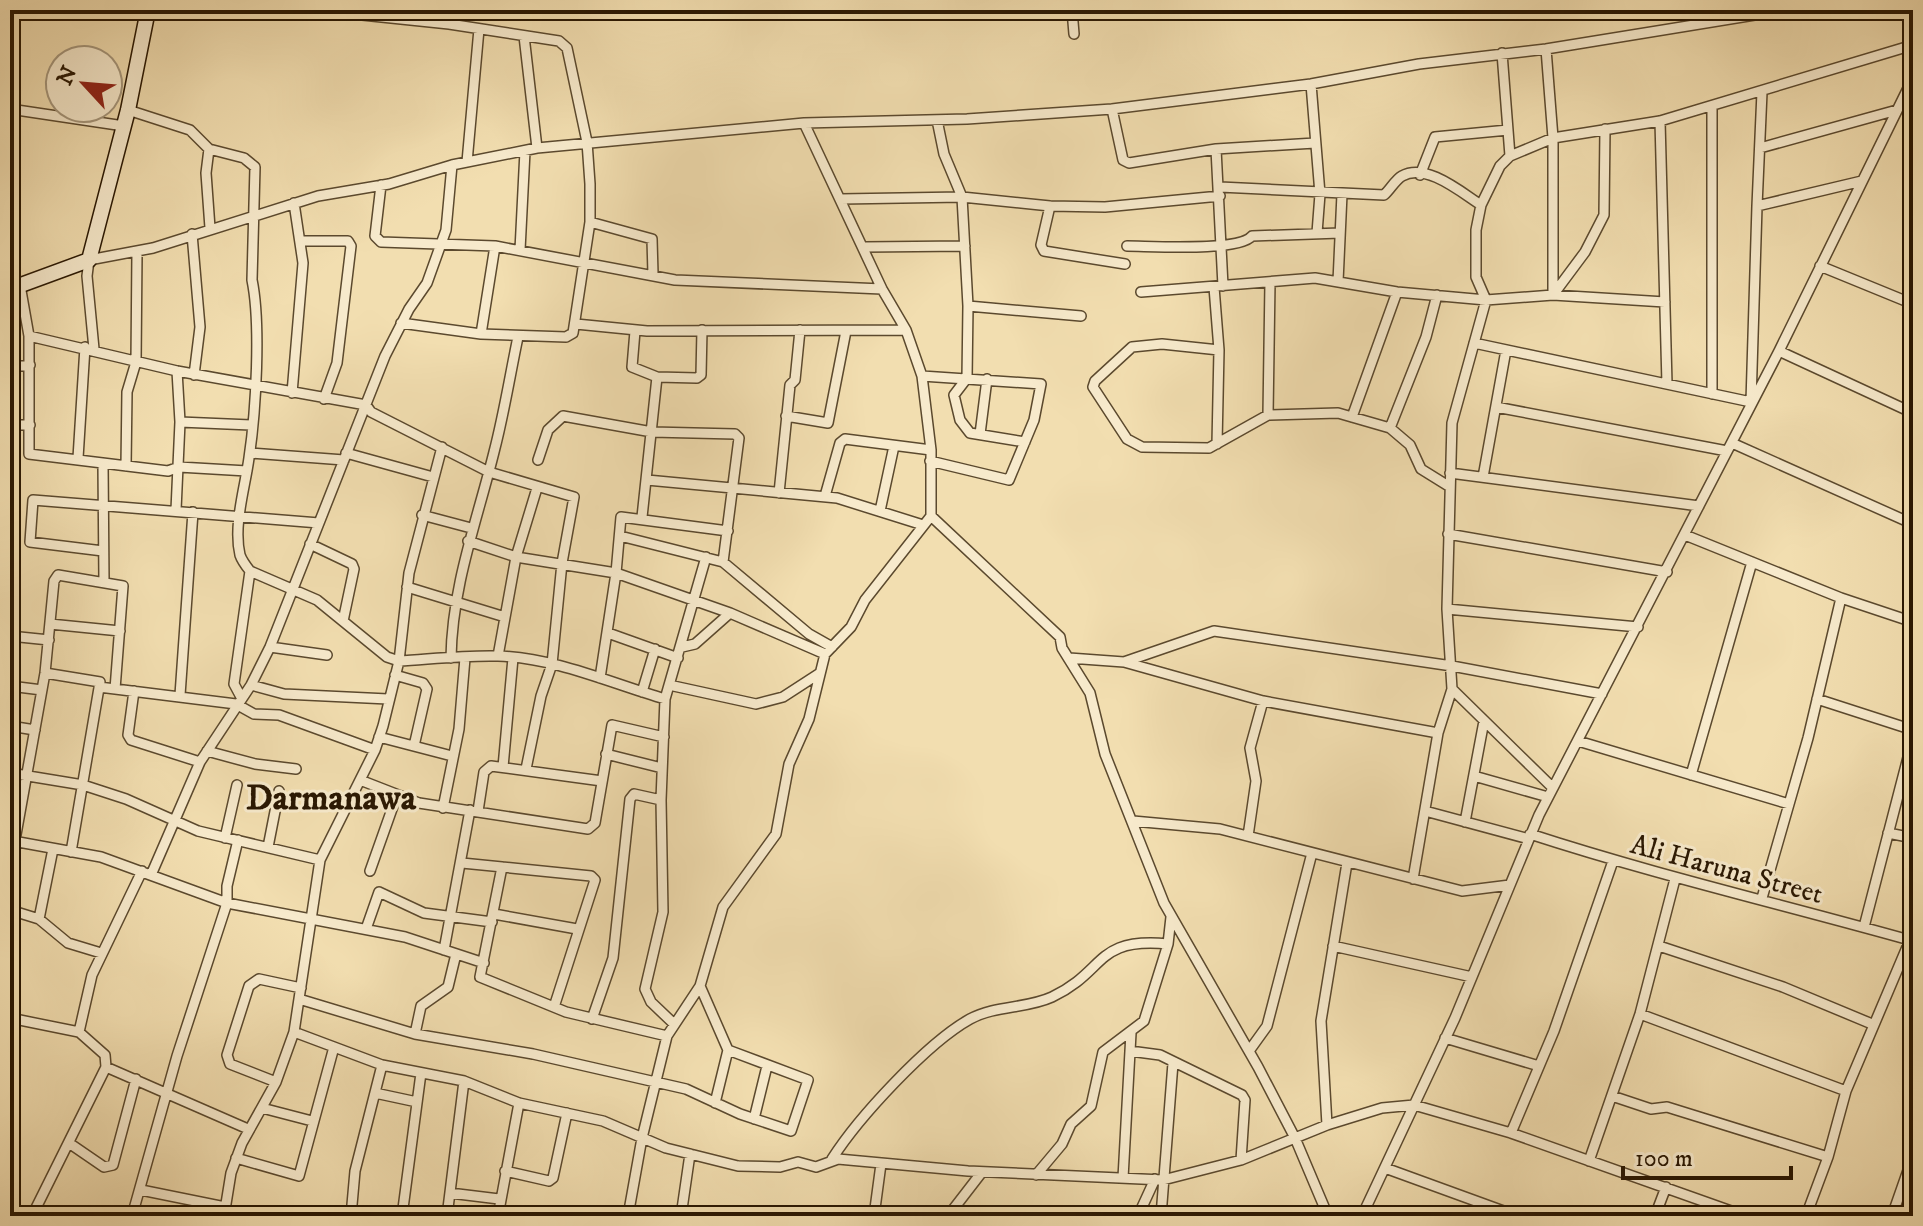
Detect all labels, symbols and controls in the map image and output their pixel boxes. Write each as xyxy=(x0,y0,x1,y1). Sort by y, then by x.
north arrow xyxy=(44,44,124,124)
text: N xyxy=(51,62,83,90)
district label: Darmanawa xyxy=(246,776,417,821)
street label: Ali Haruna Street xyxy=(1627,827,1827,912)
scale bar xyxy=(1623,1130,1791,1180)
text: 100 m xyxy=(1635,1144,1693,1174)

